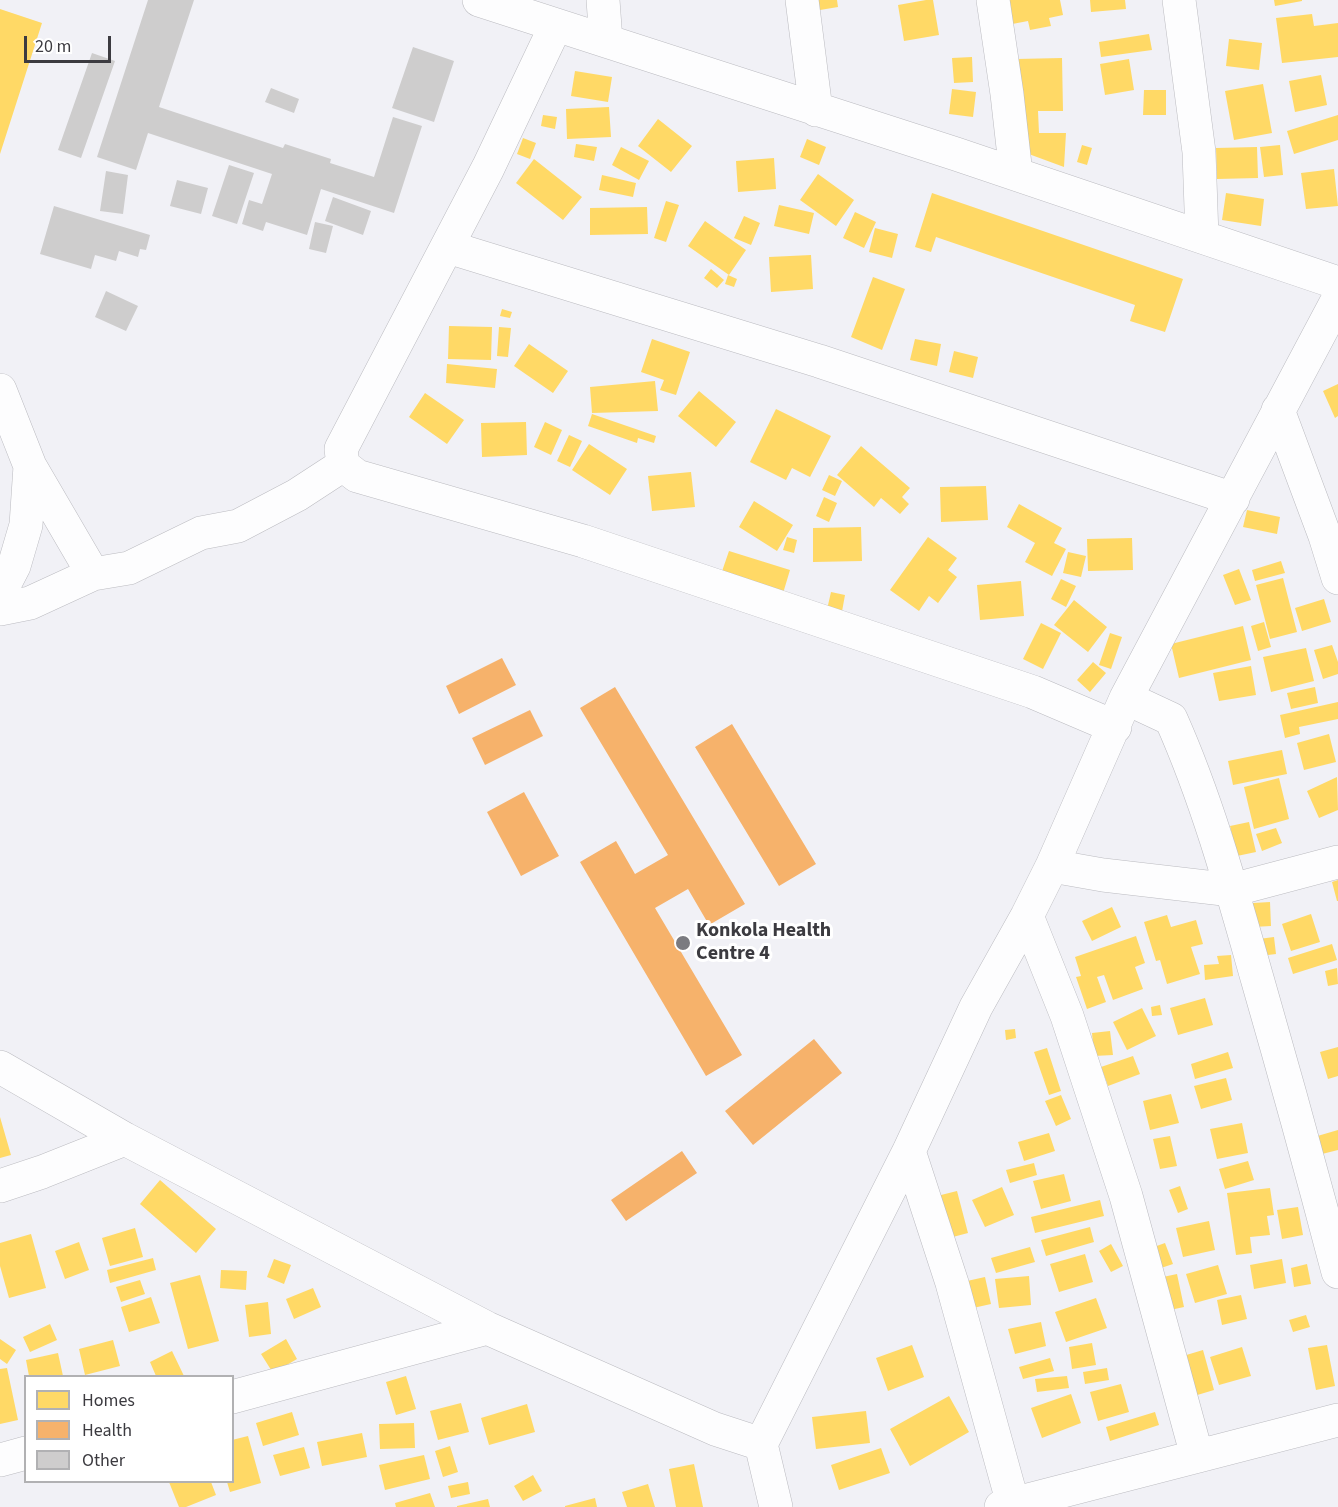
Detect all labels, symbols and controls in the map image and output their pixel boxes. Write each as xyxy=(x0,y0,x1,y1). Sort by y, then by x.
scale bar xyxy=(27,24,114,62)
text: 20 m xyxy=(35,34,71,59)
place label: Konkola Health Centre 4 xyxy=(696,920,831,967)
marker: Konkola Health Centre 4 xyxy=(674,934,692,952)
legend xyxy=(24,1375,234,1483)
text: Homes xyxy=(82,1388,135,1413)
text: Health xyxy=(82,1418,132,1443)
text: Other xyxy=(82,1448,125,1473)

